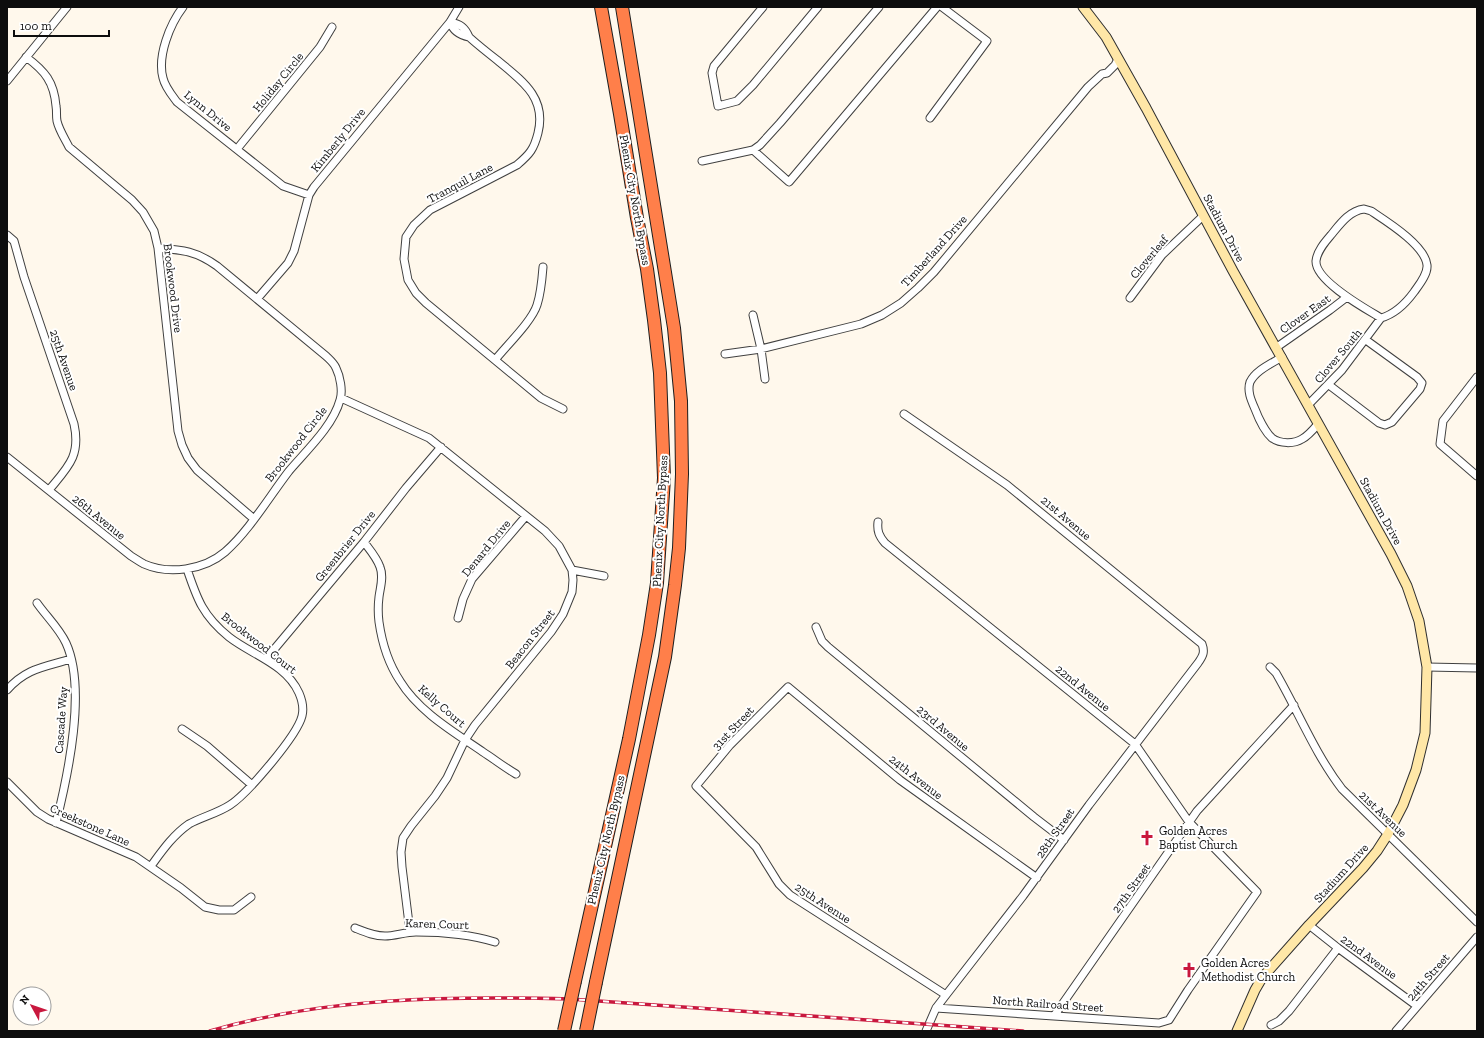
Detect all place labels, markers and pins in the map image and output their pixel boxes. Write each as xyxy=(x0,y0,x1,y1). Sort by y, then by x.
place label: Golden Acres Baptist Church xyxy=(1159,824,1238,852)
church icon: Golden Acres Baptist Church xyxy=(1138,829,1156,847)
place label: Golden Acres Methodist Church xyxy=(1201,956,1295,984)
church icon: Golden Acres Methodist Church xyxy=(1180,961,1198,979)

